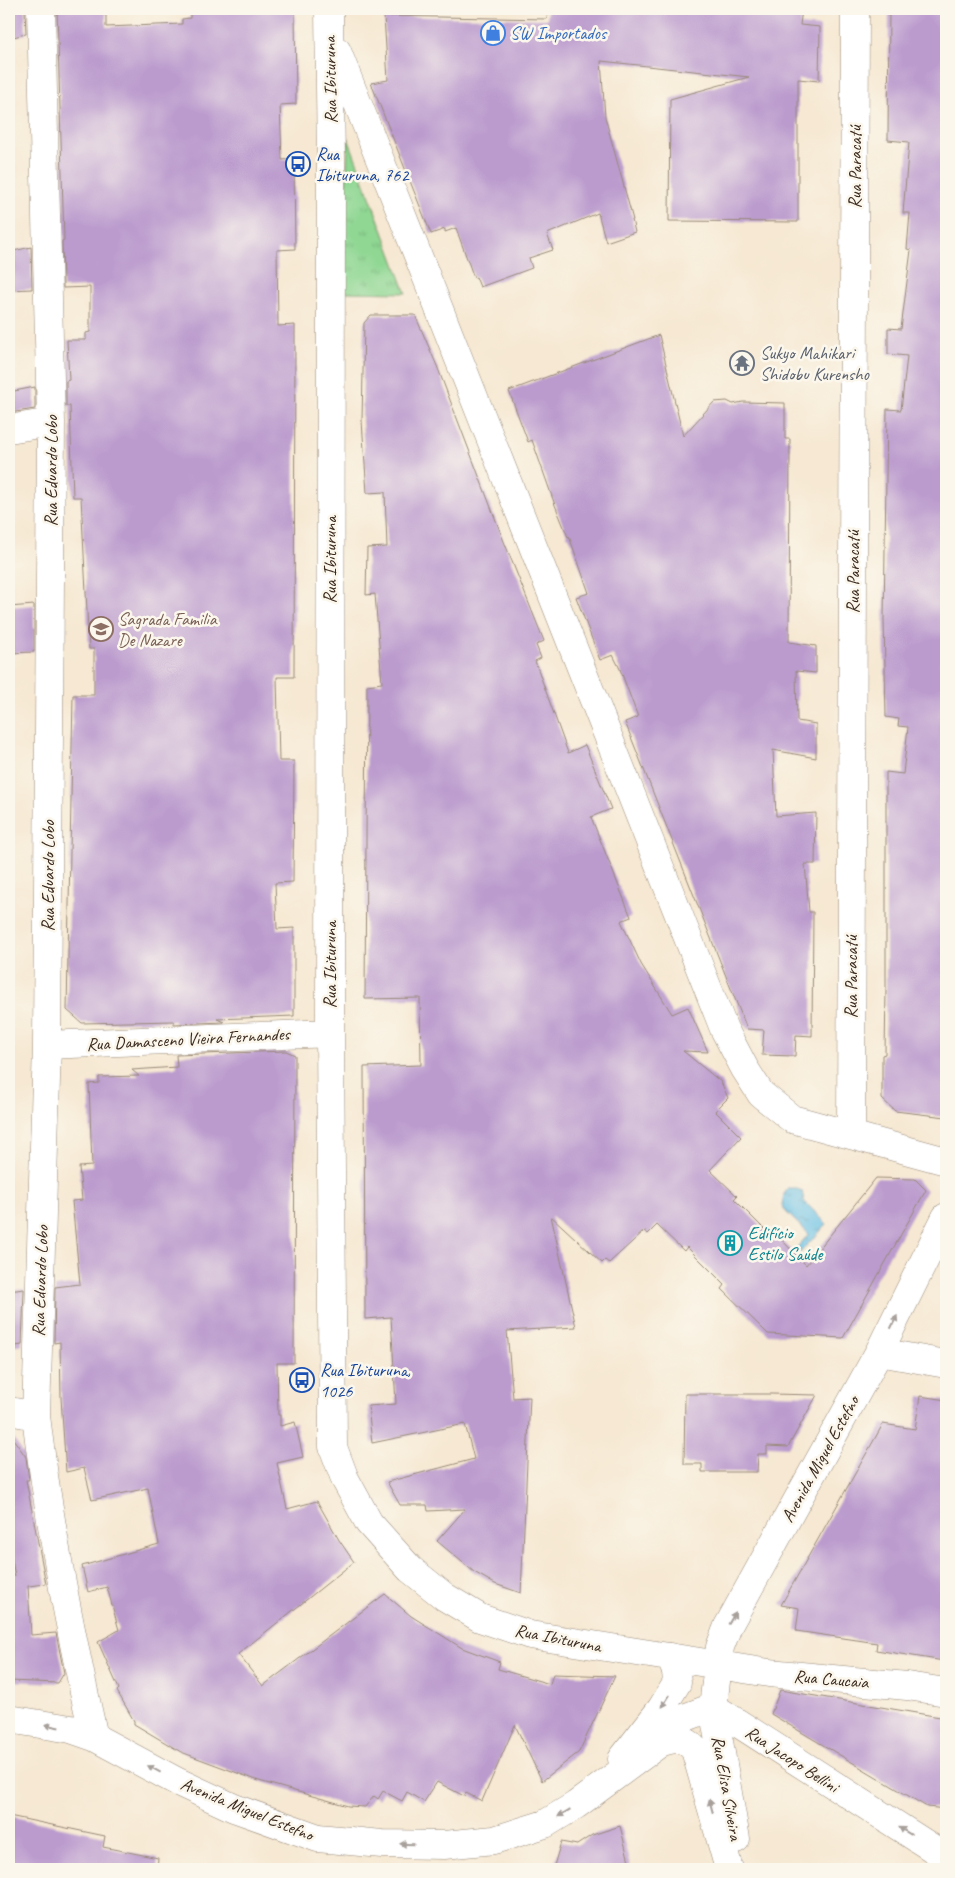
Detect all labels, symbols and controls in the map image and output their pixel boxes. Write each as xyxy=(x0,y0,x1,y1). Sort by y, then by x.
shop icon: SW Importados xyxy=(480,20,506,46)
place label: SW Importados xyxy=(510,22,608,44)
street label: Rua Ibituruna xyxy=(318,35,342,124)
street label: Rua Paracatú xyxy=(844,124,866,208)
place label: Rua Ibituruna, 762 xyxy=(316,143,410,186)
bus stop icon: Rua Ibituruna, 762 xyxy=(285,151,311,177)
place label: Sukyo Mahikari Shidobu Kurensho xyxy=(760,342,871,385)
temple icon: Sukyo Mahikari Shidobu Kurensho xyxy=(729,350,755,376)
street label: Rua Eduardo Lobo xyxy=(40,414,62,526)
street label: Rua Ibituruna xyxy=(319,515,341,604)
street label: Rua Paracatú xyxy=(842,529,864,613)
place label: Sagrada Familia De Nazare xyxy=(118,608,218,651)
school or university icon: Sagrada Familia De Nazare xyxy=(88,616,114,642)
street label: Rua Eduardo Lobo xyxy=(37,819,59,931)
street label: Rua Ibituruna xyxy=(319,920,341,1009)
street label: Rua Paracatú xyxy=(840,934,862,1018)
street label: Rua Damasceno Vieira Fernandes xyxy=(86,1023,292,1055)
place label: Edifício Estilo Saúde xyxy=(748,1222,824,1265)
street label: Rua Eduardo Lobo xyxy=(27,1224,53,1337)
building icon: Edifício Estilo Saúde xyxy=(717,1230,743,1256)
one-way arrow xyxy=(890,1315,898,1329)
place label: Rua Ibituruna, 1026 xyxy=(320,1359,411,1402)
bus stop icon: Rua Ibituruna, 1026 xyxy=(289,1367,315,1393)
street label: Avenida Miguel Estefno xyxy=(776,1391,865,1526)
one-way arrow xyxy=(728,1611,736,1626)
street label: Rua Ibituruna xyxy=(513,1619,604,1657)
street label: Rua Caucaia xyxy=(793,1665,870,1693)
one-way arrow xyxy=(661,1695,670,1708)
one-way arrow xyxy=(44,1721,60,1729)
street label: Rua Jacopo Bellini xyxy=(741,1721,845,1799)
street label: Rua Elisa Silveira xyxy=(707,1734,747,1844)
one-way arrow xyxy=(147,1765,161,1773)
street label: Avenida Miguel Estefno xyxy=(178,1772,318,1846)
one-way arrow xyxy=(706,1798,714,1813)
one-way arrow xyxy=(557,1808,570,1817)
one-way arrow xyxy=(898,1826,912,1835)
one-way arrow xyxy=(399,1840,415,1848)

